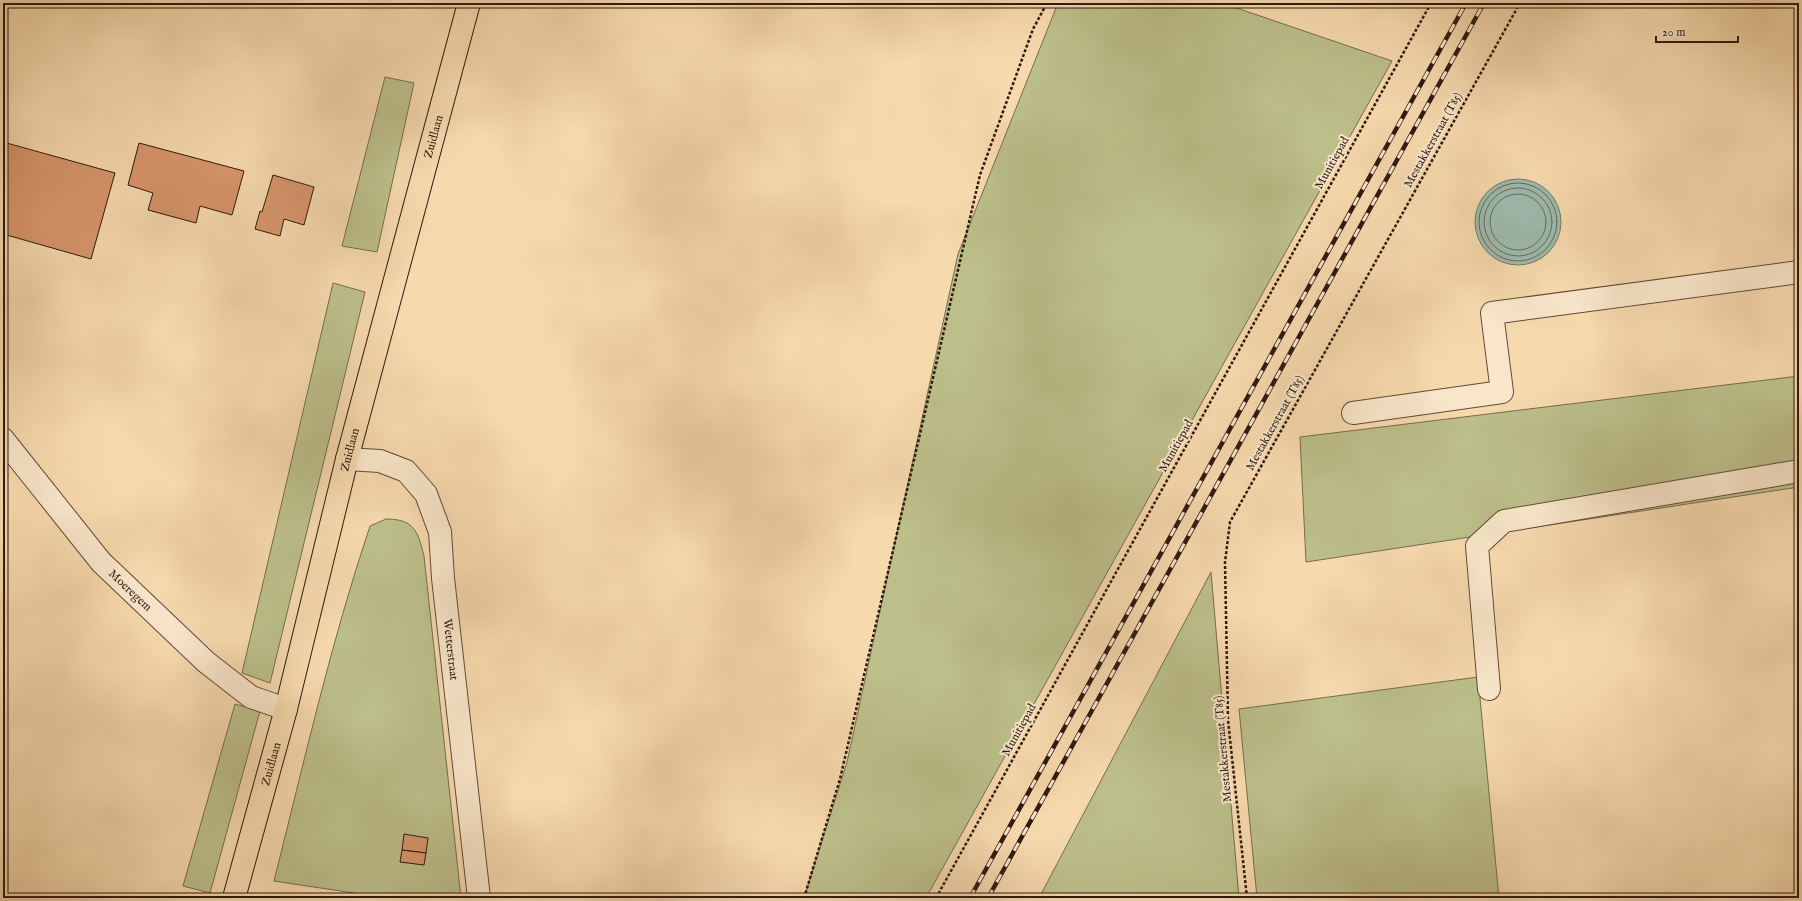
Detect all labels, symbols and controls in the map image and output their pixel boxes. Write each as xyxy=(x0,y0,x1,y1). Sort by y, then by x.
scale bar xyxy=(1656,18,1738,44)
text: 20 m xyxy=(1662,25,1685,40)
street label: Mestakkerstraat (T85) xyxy=(1401,90,1465,190)
street label: Zuidlaan xyxy=(420,113,446,160)
street label: Munitiepad xyxy=(1311,134,1354,192)
street label: Mestakkerstraat (T85) xyxy=(1243,373,1307,473)
street label: Munitiepad xyxy=(1155,417,1198,475)
street label: Zuidlaan xyxy=(337,426,363,473)
street label: Moeregem xyxy=(106,566,155,614)
street label: Wetterstraat xyxy=(440,618,462,681)
street label: Mestakkerstraat (T85) xyxy=(1211,695,1235,803)
street label: Munitiepad xyxy=(998,701,1041,759)
street label: Zuidlaan xyxy=(258,740,284,787)

